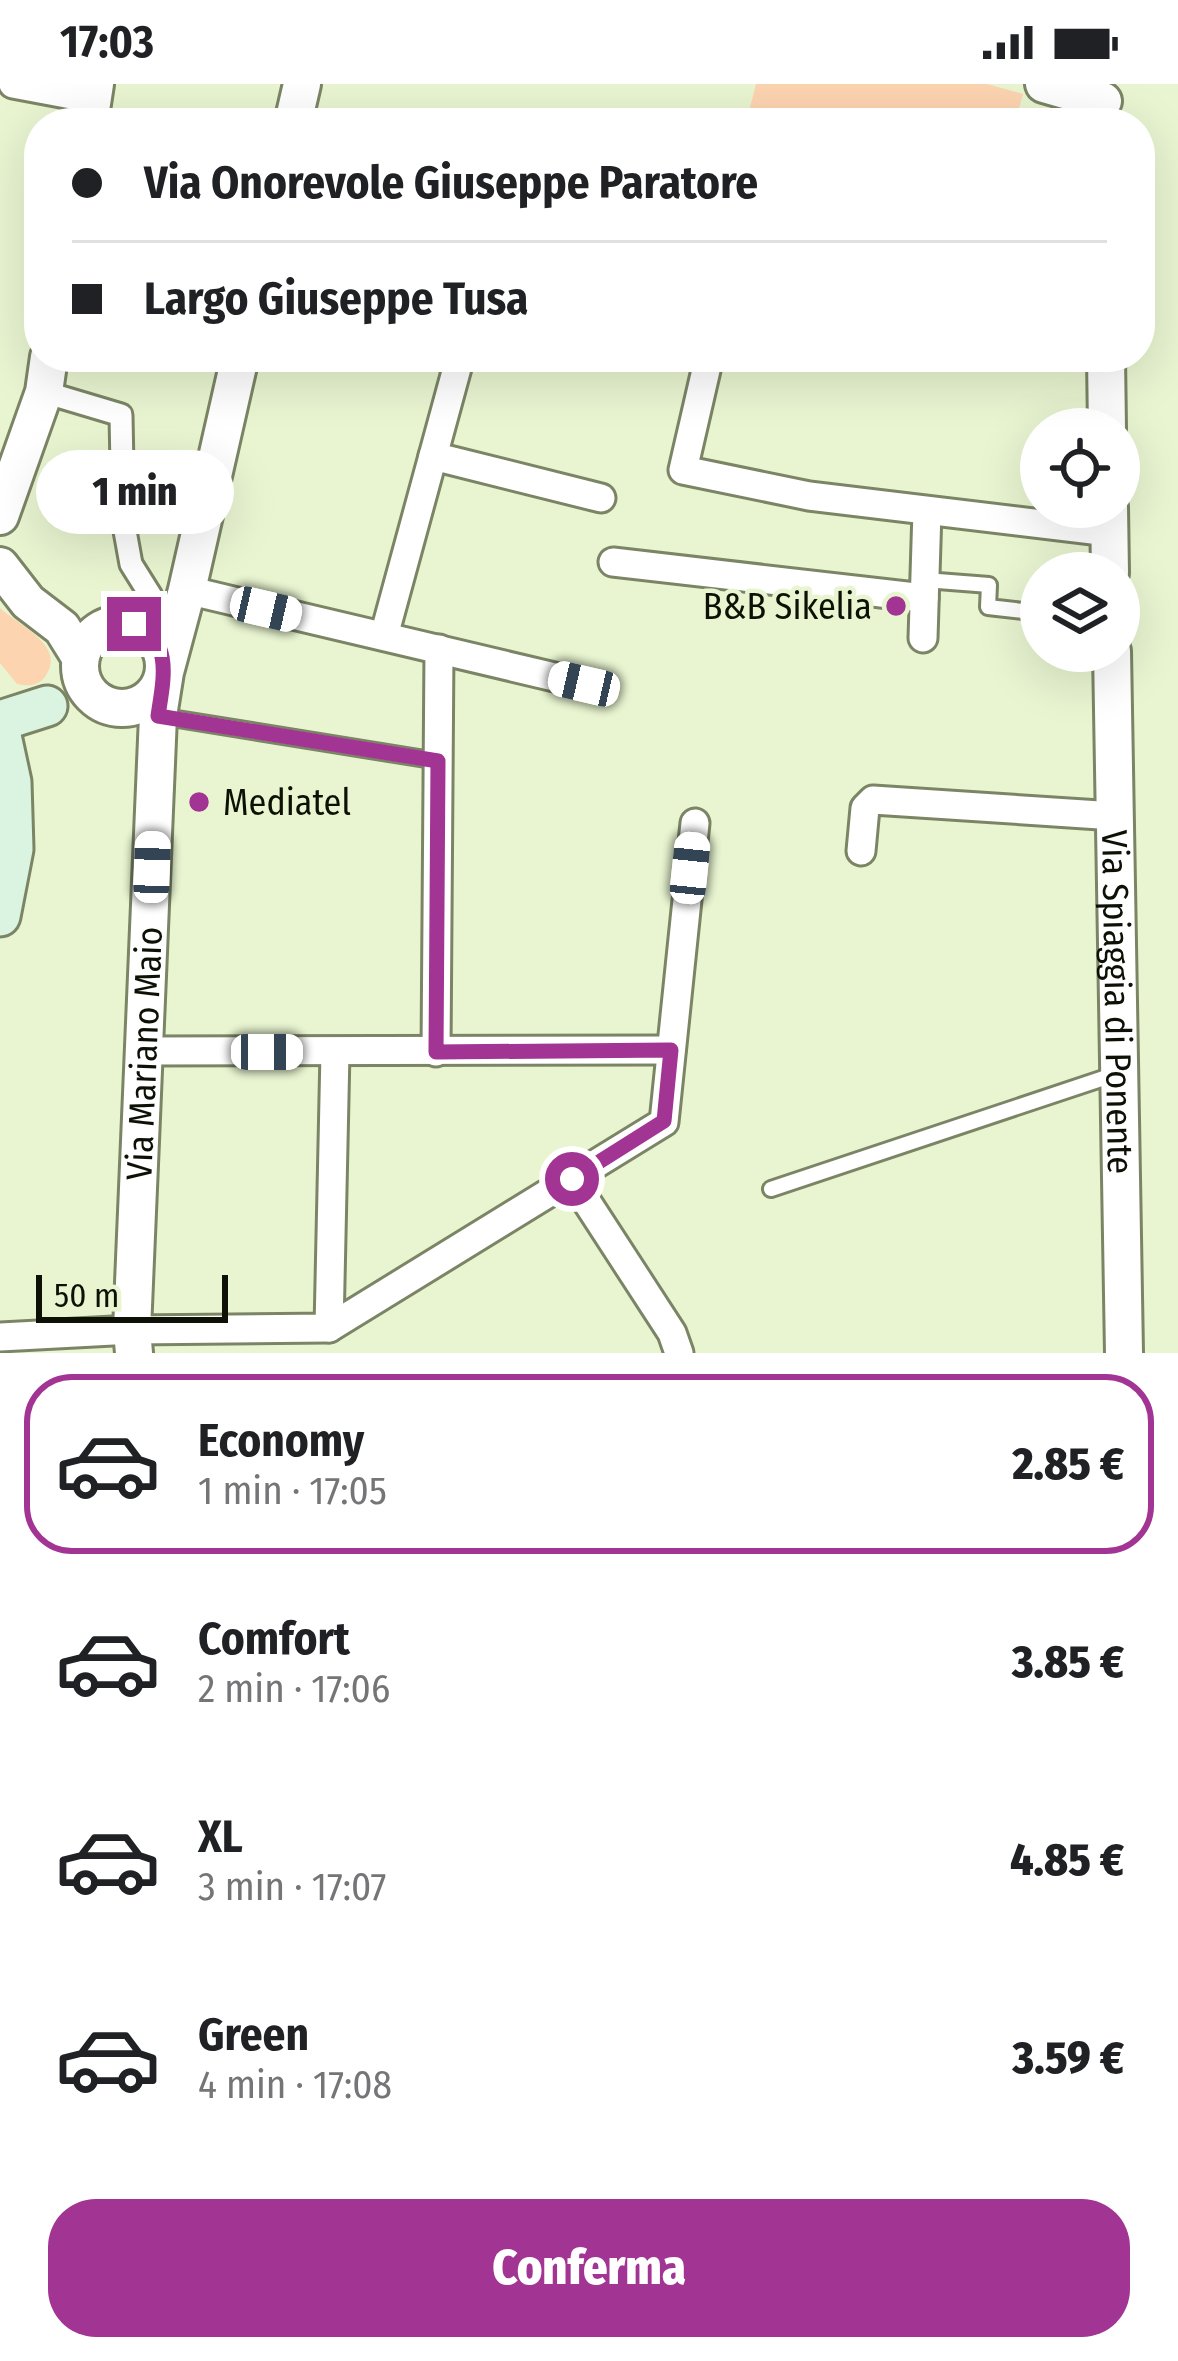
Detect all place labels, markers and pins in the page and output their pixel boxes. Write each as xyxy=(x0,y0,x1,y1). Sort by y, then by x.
place label: B&B Sikelia xyxy=(703,585,872,629)
marker: B&B Sikelia xyxy=(883,593,909,619)
place label: Mediatel xyxy=(223,781,351,825)
marker: Mediatel xyxy=(186,789,212,815)

